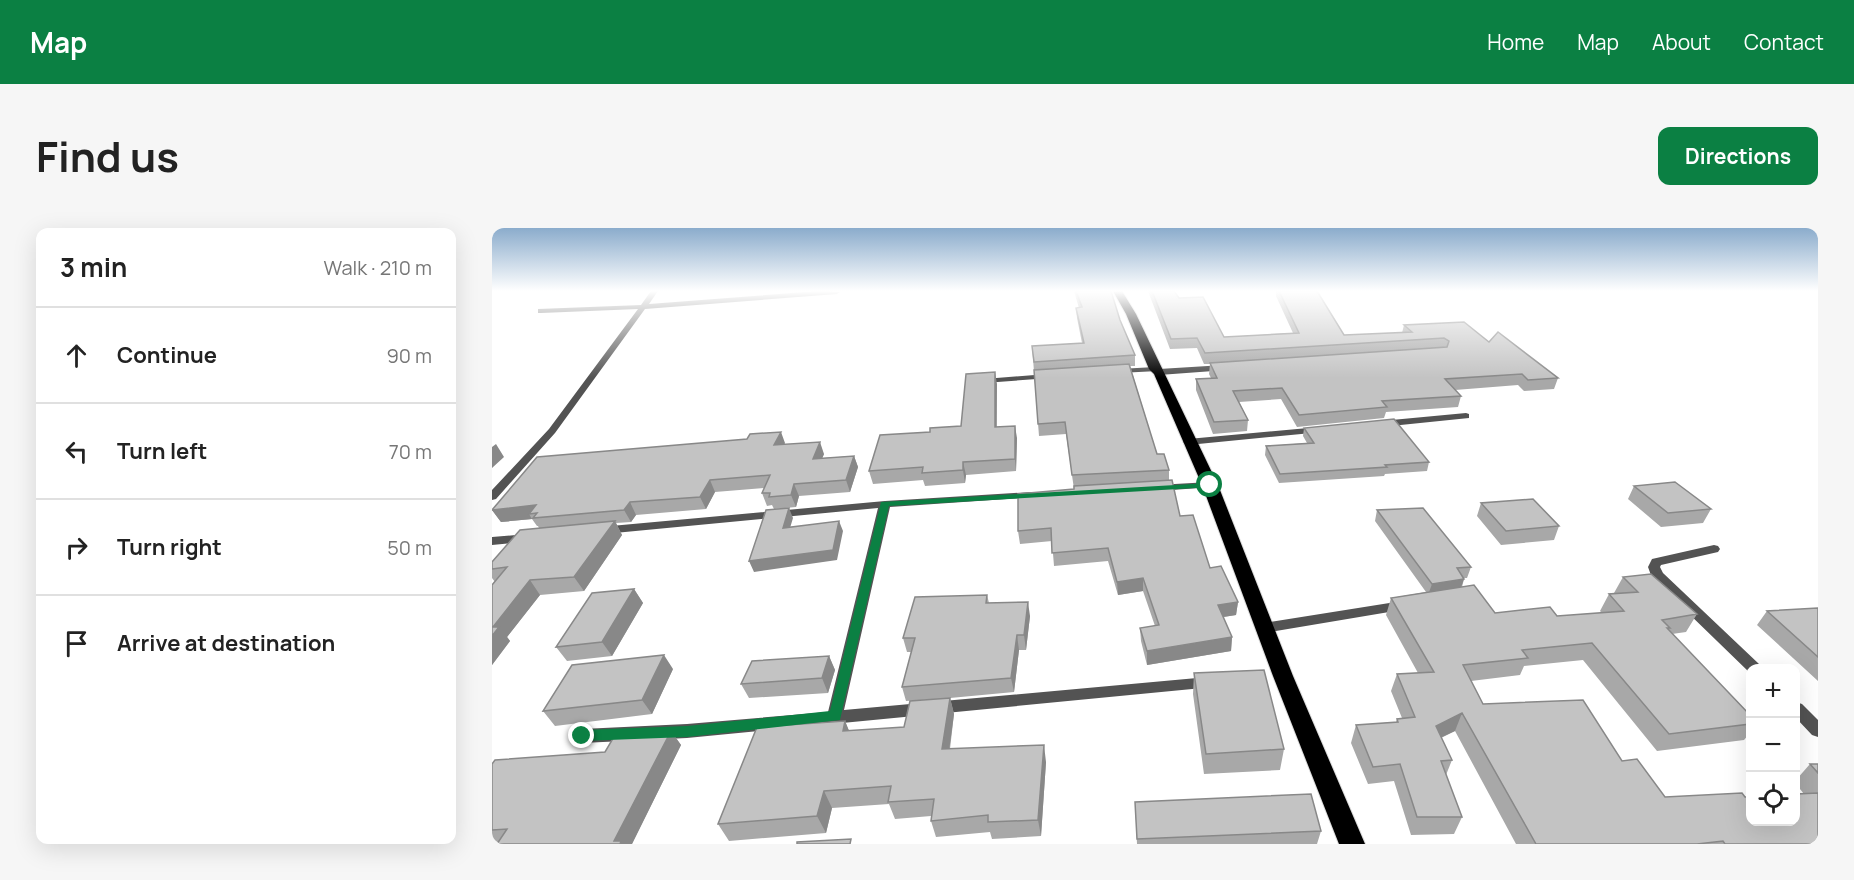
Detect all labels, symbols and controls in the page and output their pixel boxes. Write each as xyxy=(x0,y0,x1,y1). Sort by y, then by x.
text: Map xyxy=(30,23,87,61)
text: Home xyxy=(1487,28,1544,56)
text: Map xyxy=(1577,28,1619,56)
text: About xyxy=(1652,28,1711,56)
text: Contact xyxy=(1744,28,1824,56)
text: Find us xyxy=(36,127,179,185)
button: Directions xyxy=(1658,127,1818,185)
text: 3 min xyxy=(60,249,127,285)
text: Walk · 210 m xyxy=(324,254,432,281)
icon: ahead xyxy=(60,339,93,372)
text: Continue xyxy=(117,340,217,370)
text: 90 m xyxy=(386,342,432,369)
icon: left xyxy=(60,435,93,468)
text: Turn left xyxy=(117,436,207,466)
text: 70 m xyxy=(389,438,432,465)
route start xyxy=(1196,471,1222,497)
icon: right xyxy=(60,531,93,564)
text: Turn right xyxy=(117,532,222,562)
text: 50 m xyxy=(387,534,432,561)
icon: arrive xyxy=(60,627,93,660)
text: Arrive at destination xyxy=(117,628,335,658)
map controls xyxy=(1746,664,1800,826)
button: + xyxy=(1746,664,1800,718)
button: − xyxy=(1746,718,1800,772)
route end xyxy=(568,722,594,748)
button: locate xyxy=(1746,772,1800,826)

